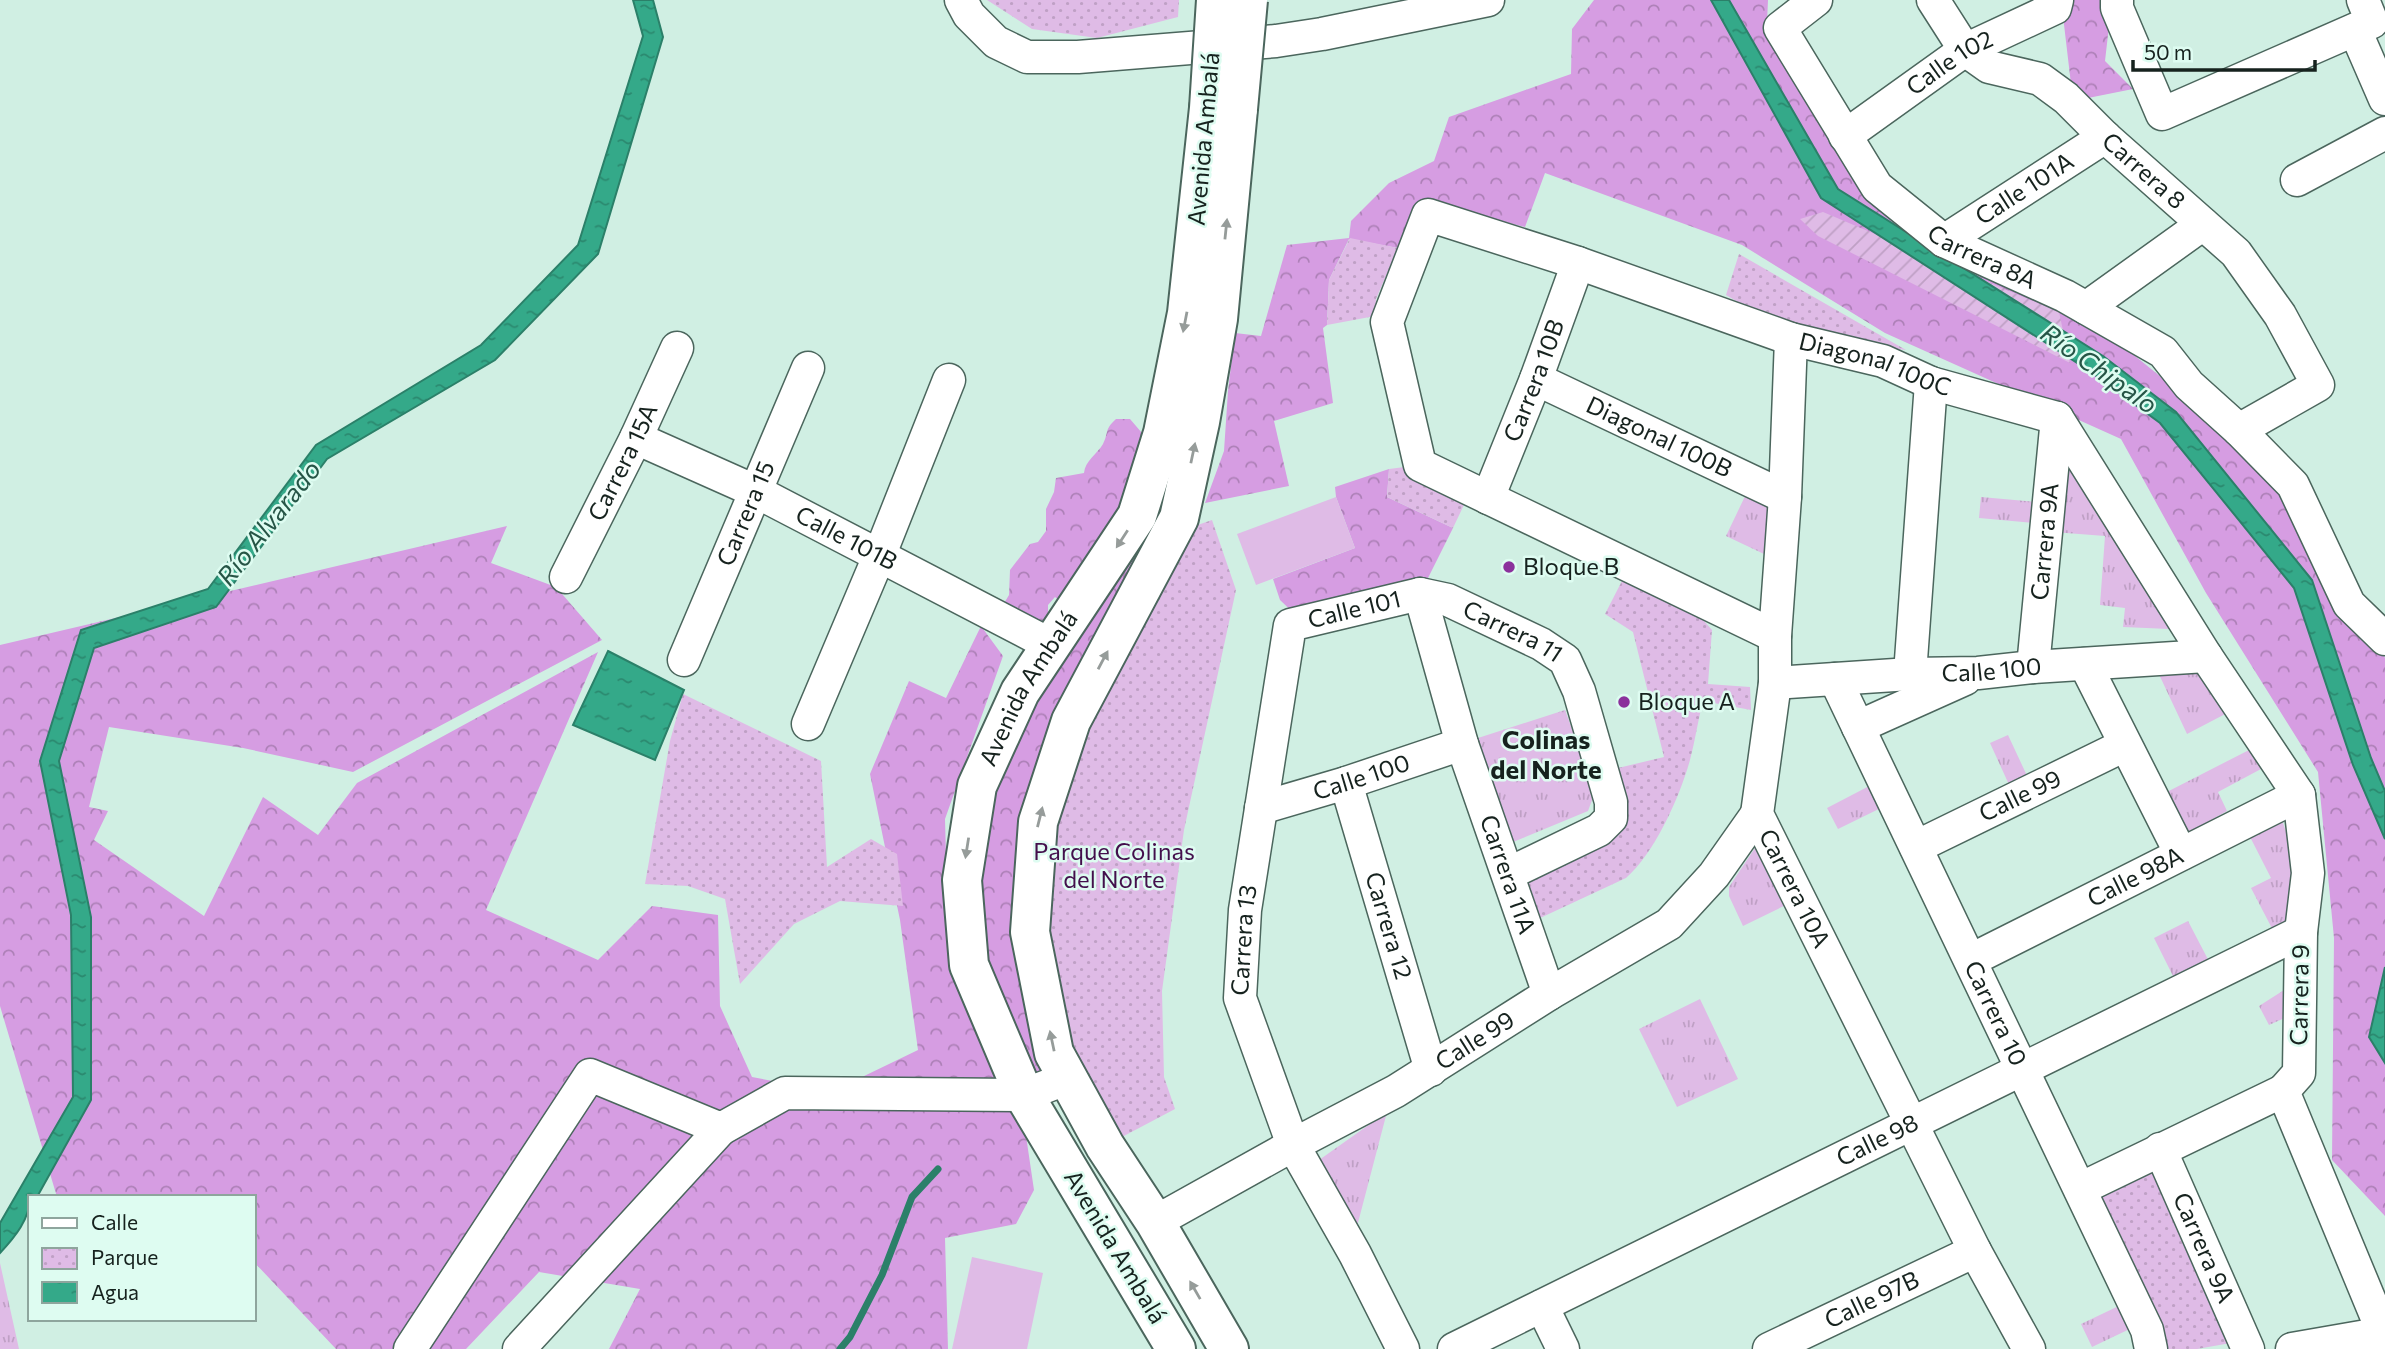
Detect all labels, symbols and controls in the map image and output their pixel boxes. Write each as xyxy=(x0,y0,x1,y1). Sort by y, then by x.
street label: Calle 102 xyxy=(1900,23,1997,100)
scale bar xyxy=(2133,28,2315,72)
text: 50 m xyxy=(2144,39,2192,64)
street label: Avenida Ambalá xyxy=(1180,51,1225,227)
street label: Carrera 8 xyxy=(2097,125,2192,215)
street label: Calle 101A xyxy=(1969,145,2078,230)
one-way arrow xyxy=(1221,217,1232,239)
street label: Carrera 8A xyxy=(1922,217,2042,294)
one-way arrow xyxy=(1179,311,1190,333)
street label: Carrera 10B xyxy=(1496,315,1569,446)
water label: Río Chipalo xyxy=(2036,316,2164,419)
street label: Diagonal 100C xyxy=(1796,325,1954,401)
street label: Diagonal 100B xyxy=(1582,389,1737,483)
street label: Carrera 15A xyxy=(581,399,663,525)
one-way arrow xyxy=(1187,442,1198,464)
water label: Río Alvarado xyxy=(209,453,326,591)
street label: Carrera 15 xyxy=(710,456,780,570)
street label: Carrera 9A xyxy=(2024,482,2064,601)
street label: Calle 101B xyxy=(791,499,902,575)
one-way arrow xyxy=(1116,529,1129,548)
place label: Bloque B xyxy=(1523,551,1619,580)
marker: Bloque B xyxy=(1501,559,1517,575)
street label: Calle 101 xyxy=(1305,583,1404,633)
street label: Carrera 11 xyxy=(1459,593,1569,667)
street label: Avenida Ambalá xyxy=(972,605,1083,770)
street label: Calle 100 xyxy=(1941,650,2042,687)
one-way arrow xyxy=(1097,651,1109,670)
place label: Bloque A xyxy=(1638,686,1735,715)
marker: Bloque A xyxy=(1616,694,1632,710)
district label: Colinas del Norte xyxy=(1490,723,1602,784)
street label: Calle 100 xyxy=(1309,747,1413,805)
street label: Calle 99 xyxy=(1974,763,2065,827)
one-way arrow xyxy=(1035,806,1046,828)
street label: Carrera 11A xyxy=(1475,811,1543,937)
street label: Carrera 10A xyxy=(1754,824,1837,952)
park label: Parque Colinas del Norte xyxy=(1033,836,1195,893)
one-way arrow xyxy=(961,837,972,859)
street label: Calle 98A xyxy=(2082,840,2188,912)
street label: Carrera 12 xyxy=(1360,868,1419,983)
street label: Carrera 13 xyxy=(1224,883,1262,996)
street label: Carrera 9 xyxy=(2283,944,2314,1046)
street label: Carrera 10 xyxy=(1959,956,2034,1070)
street label: Calle 99 xyxy=(1430,1004,1519,1075)
one-way arrow xyxy=(1047,1030,1058,1052)
street label: Calle 98 xyxy=(1831,1107,1923,1172)
street label: Avenida Ambalá xyxy=(1059,1164,1174,1328)
street label: Carrera 9A xyxy=(2168,1188,2242,1307)
legend xyxy=(28,1195,256,1321)
text: Calle xyxy=(91,1209,138,1234)
text: Parque xyxy=(91,1244,158,1269)
street label: Calle 97B xyxy=(1819,1264,1923,1334)
text: Agua xyxy=(91,1279,139,1304)
one-way arrow xyxy=(1188,1280,1201,1299)

